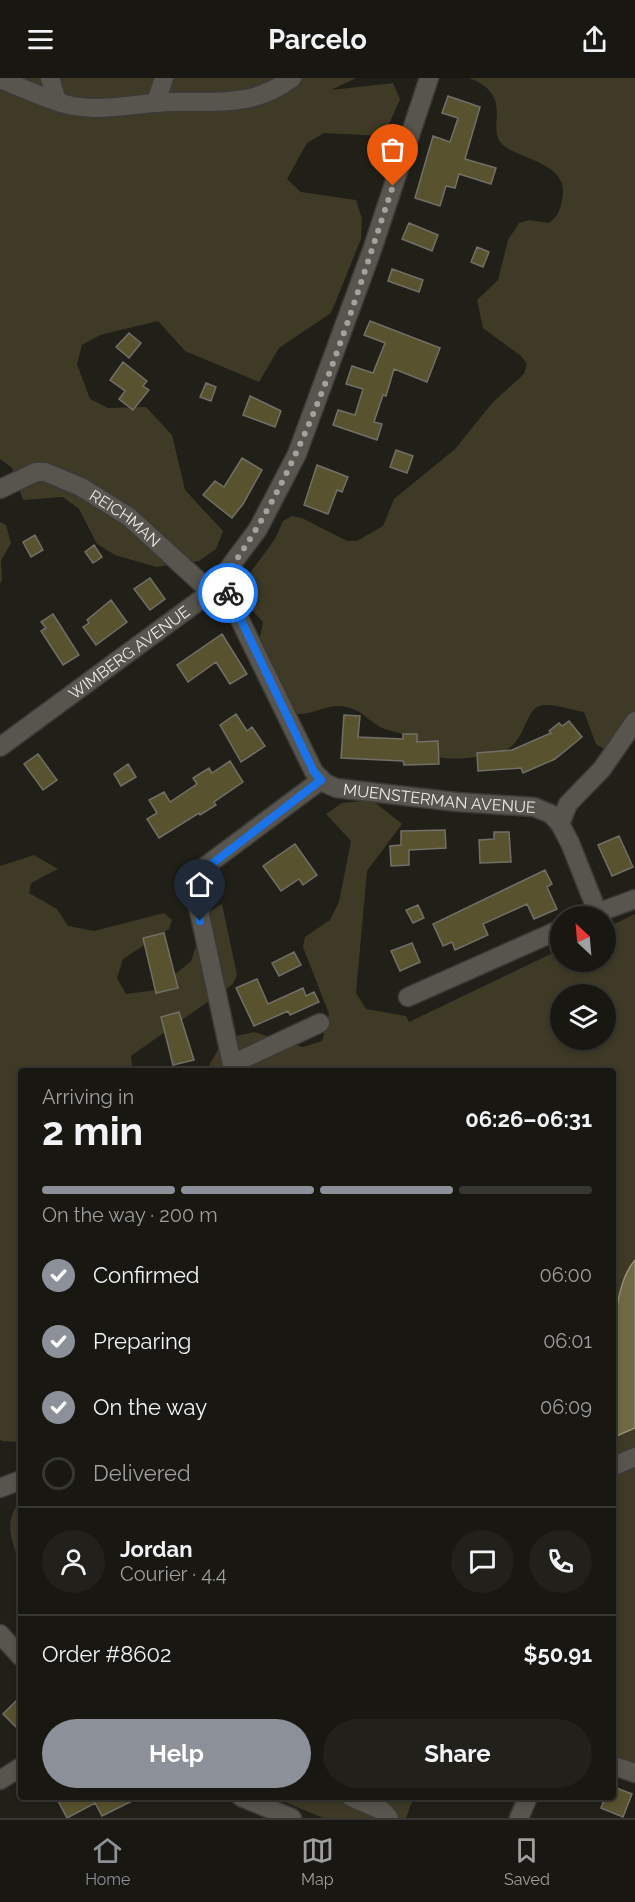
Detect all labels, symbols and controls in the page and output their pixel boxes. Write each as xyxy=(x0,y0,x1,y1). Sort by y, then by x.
icon: menu xyxy=(24,23,57,56)
icon: share xyxy=(578,23,611,56)
text: Parcelo xyxy=(268,24,367,55)
pin xyxy=(367,124,418,186)
icon: bag xyxy=(376,133,409,166)
street label: REICHMAN xyxy=(86,485,165,551)
courier xyxy=(198,563,258,623)
icon: bike xyxy=(212,577,245,610)
street label: WIMBERG AVENUE xyxy=(65,601,193,703)
street label: MUENSTERMAN AVENUE xyxy=(342,779,537,817)
pin xyxy=(174,859,225,921)
icon: home xyxy=(183,868,216,901)
north arrow xyxy=(550,906,616,972)
map controls xyxy=(550,906,616,1050)
button: layers xyxy=(550,984,616,1050)
text: Arriving in xyxy=(42,1085,134,1109)
text: 06:26–06:31 xyxy=(465,1106,592,1132)
text: 2 min xyxy=(42,1108,143,1154)
text: On the way · 200 m xyxy=(42,1203,218,1227)
icon: check xyxy=(42,1259,75,1292)
text: Confirmed xyxy=(93,1262,200,1288)
text: 06:00 xyxy=(539,1263,592,1287)
icon: check xyxy=(42,1325,75,1358)
text: Preparing xyxy=(93,1328,191,1354)
text: 06:01 xyxy=(543,1329,592,1353)
icon: check xyxy=(42,1391,75,1424)
text: On the way xyxy=(93,1394,207,1420)
text: 06:09 xyxy=(540,1395,592,1419)
text: Delivered xyxy=(93,1460,191,1486)
button: person xyxy=(42,1530,105,1593)
button: chat xyxy=(451,1530,514,1593)
button: phone xyxy=(529,1530,592,1593)
text: Jordan xyxy=(120,1536,192,1562)
text: Courier · 4.4 xyxy=(120,1562,227,1586)
text: Order #8602 xyxy=(42,1641,171,1667)
text: $50.91 xyxy=(524,1641,592,1667)
button: Help xyxy=(42,1719,311,1788)
button: Share xyxy=(323,1719,592,1788)
tab: Home xyxy=(85,1834,130,1889)
tab: Map xyxy=(301,1834,334,1889)
tab: Saved xyxy=(504,1834,550,1889)

